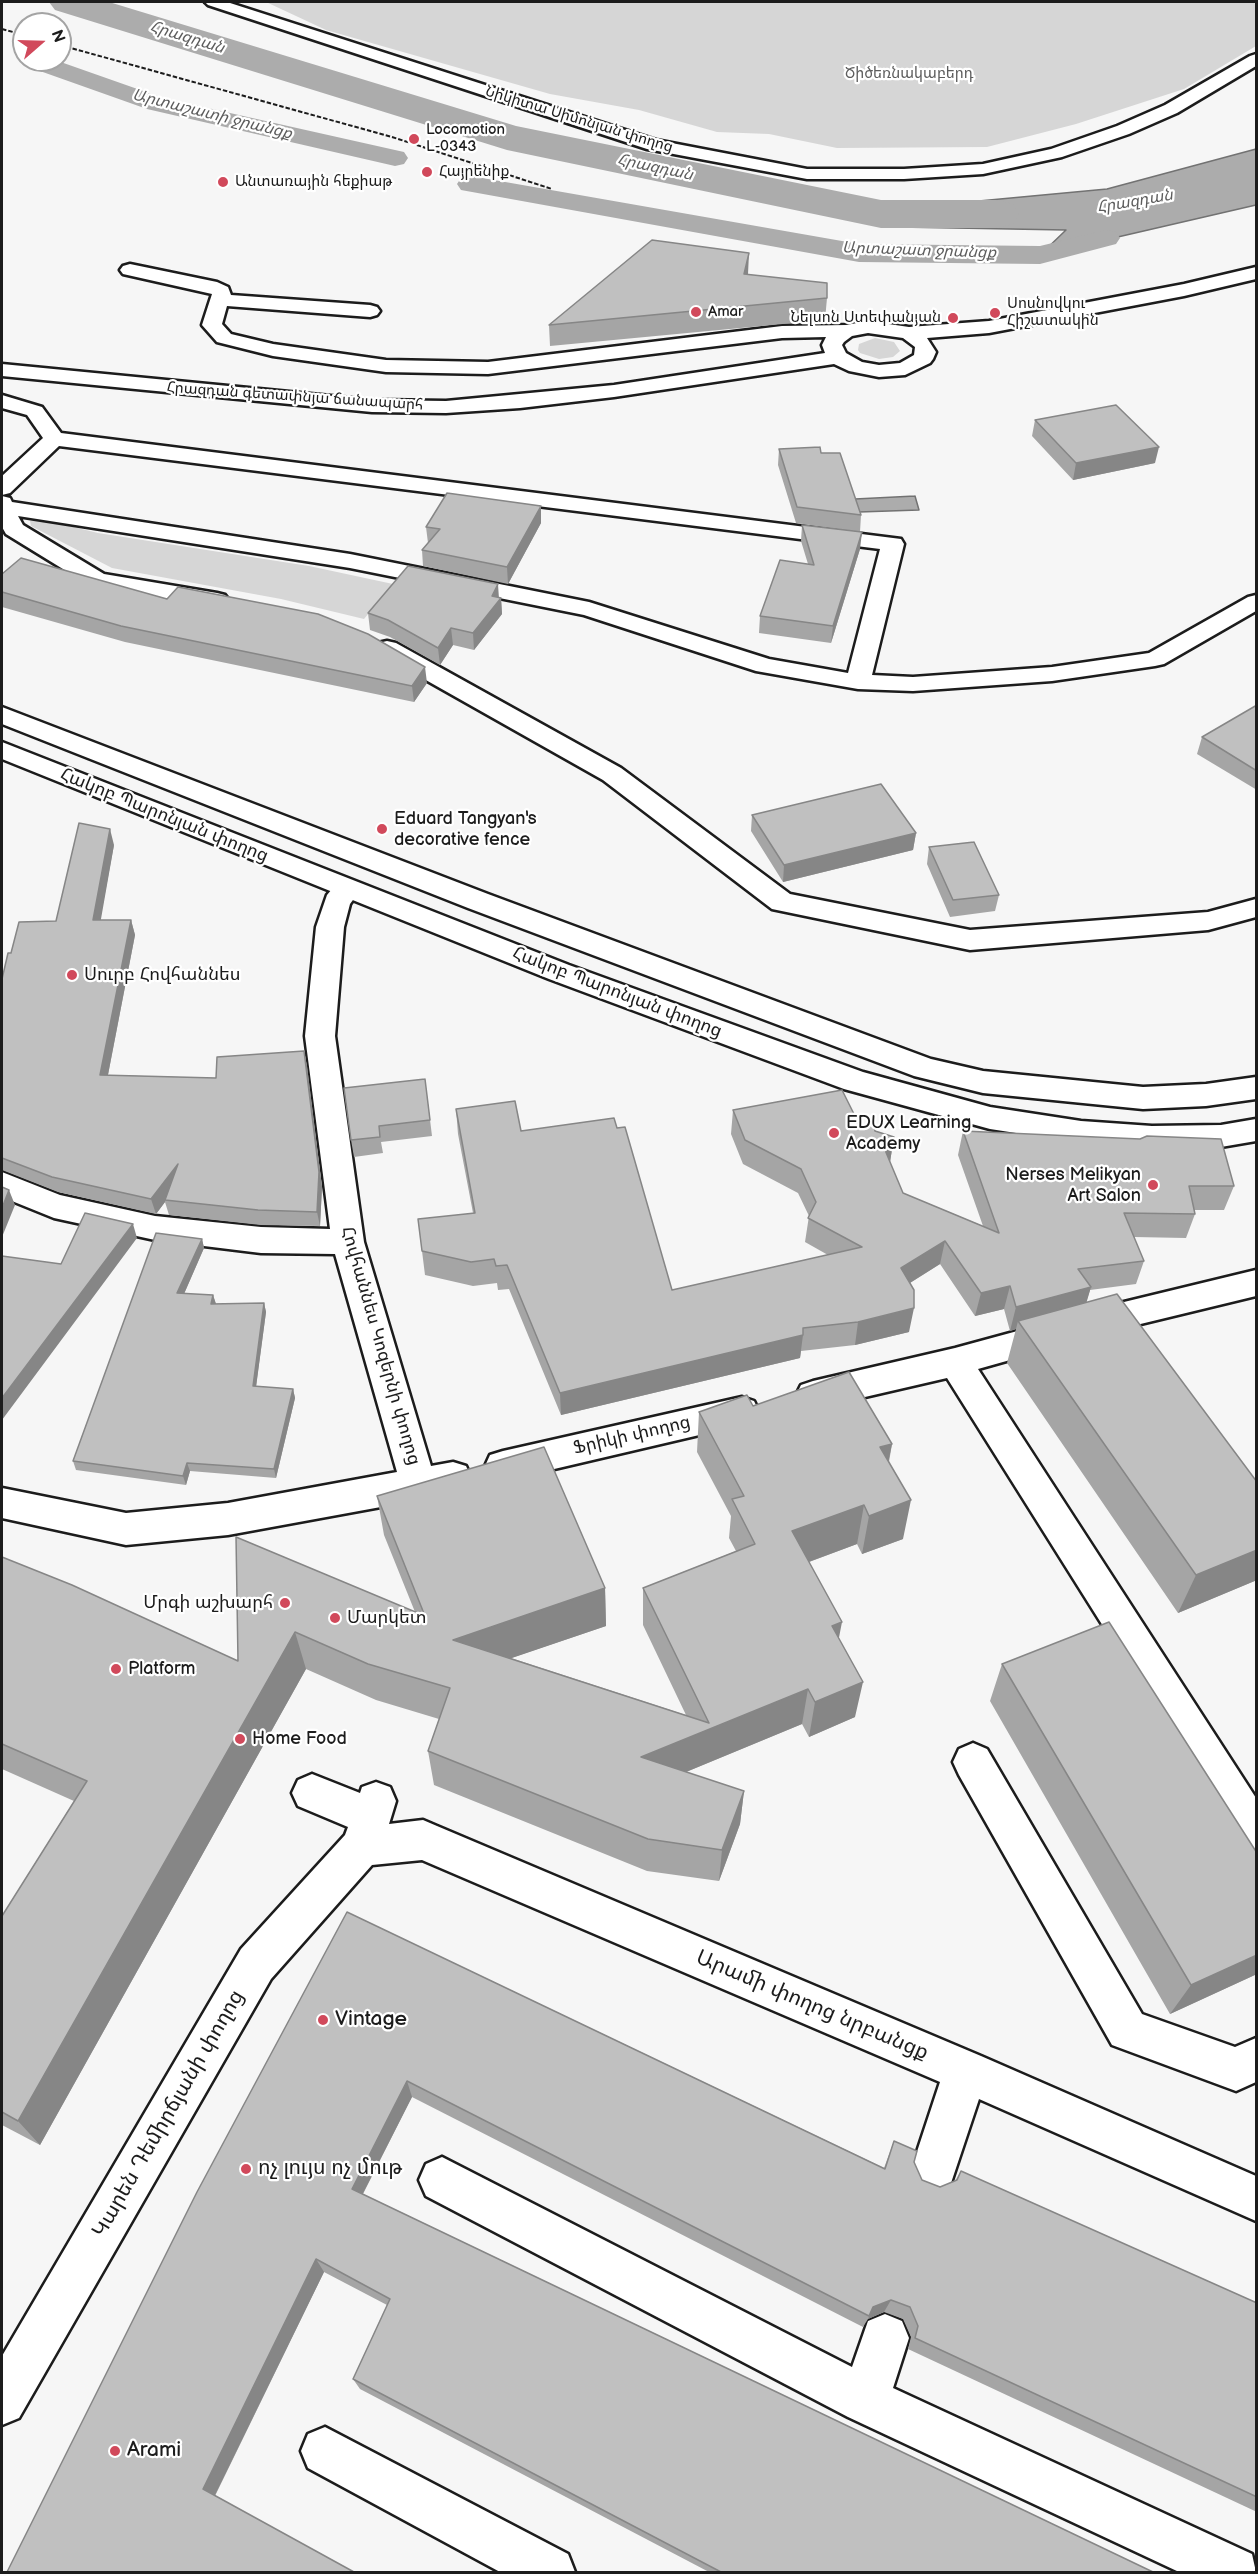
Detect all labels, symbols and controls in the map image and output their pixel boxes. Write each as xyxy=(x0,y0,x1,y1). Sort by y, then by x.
north arrow xyxy=(12,12,72,72)
water label: Հրազդան xyxy=(148,18,226,58)
text: N xyxy=(47,27,68,45)
park label: Ծիծեռնակաբերդ xyxy=(845,65,973,83)
street label: Նիկիտա Սիմոնյան փողոց xyxy=(483,83,675,157)
water label: Արտաշատի ջրանցք xyxy=(130,86,294,144)
place label: Locomotion L-0343 xyxy=(426,121,505,156)
marker: Locomotion L-0343 xyxy=(407,132,421,146)
water label: Հրազդան xyxy=(616,151,694,185)
place label: Հայրենիք xyxy=(439,163,509,181)
marker: Հայրենիք xyxy=(420,165,434,179)
place label: Անտառային հեքիաթ xyxy=(235,173,392,191)
marker: Անտառային հեքիաթ xyxy=(216,175,230,189)
water label: Հրազդան xyxy=(1096,186,1174,218)
water label: Արտաշատ ջրանցք xyxy=(842,239,996,263)
place label: Սոսնովկու Հիշատակին xyxy=(1007,295,1099,330)
place label: Amar xyxy=(708,303,743,321)
marker: Amar xyxy=(689,305,703,319)
marker: Սոսնովկու Հիշատակին xyxy=(988,306,1002,320)
place label: Նելսոն Ստեփանյան xyxy=(790,309,941,327)
marker: Նելսոն Ստեփանյան xyxy=(946,311,960,325)
street label: Հրազդան գետափնյա ճանապարհ xyxy=(166,379,424,415)
street label: Հակոբ Պարոնյան փողոց xyxy=(57,764,271,868)
place label: Eduard Tangyan's decorative fence xyxy=(394,808,537,850)
marker: Eduard Tangyan's decorative fence xyxy=(375,822,389,836)
street label: Հակոբ Պարոնյան փողոց xyxy=(509,943,725,1043)
place label: Սուրբ Հովհաննես xyxy=(84,964,240,986)
marker: Սուրբ Հովհաննես xyxy=(65,968,79,982)
place label: EDUX Learning Academy xyxy=(846,1112,971,1154)
marker: EDUX Learning Academy xyxy=(827,1126,841,1140)
place label: Nerses Melikyan Art Salon xyxy=(1005,1164,1141,1206)
marker: Nerses Melikyan Art Salon xyxy=(1146,1178,1160,1192)
street label: Հովհաննես Կոզերնի փողոց xyxy=(336,1224,424,1468)
street label: Ֆրիկի փողոց xyxy=(571,1412,693,1460)
place label: Մրգի աշխարհ xyxy=(143,1592,273,1614)
marker: Մրգի աշխարհ xyxy=(278,1596,292,1610)
place label: Մարկետ xyxy=(347,1607,426,1629)
marker: Մարկետ xyxy=(328,1611,342,1625)
place label: Platform xyxy=(128,1658,195,1680)
marker: Platform xyxy=(109,1662,123,1676)
place label: Home Food xyxy=(252,1728,347,1750)
marker: Home Food xyxy=(233,1732,247,1746)
street label: Արամի փողոց նրբանցք xyxy=(692,1946,932,2066)
street label: Կարեն Դեմիրճյանի փողոց xyxy=(88,1986,250,2242)
place label: Vintage xyxy=(335,2007,407,2033)
marker: Vintage xyxy=(316,2013,330,2027)
place label: ոչ լույս ոչ մութ xyxy=(258,2156,402,2182)
marker: ոչ լույս ոչ մութ xyxy=(239,2162,253,2176)
place label: Arami xyxy=(127,2438,181,2464)
marker: Arami xyxy=(108,2444,122,2458)

